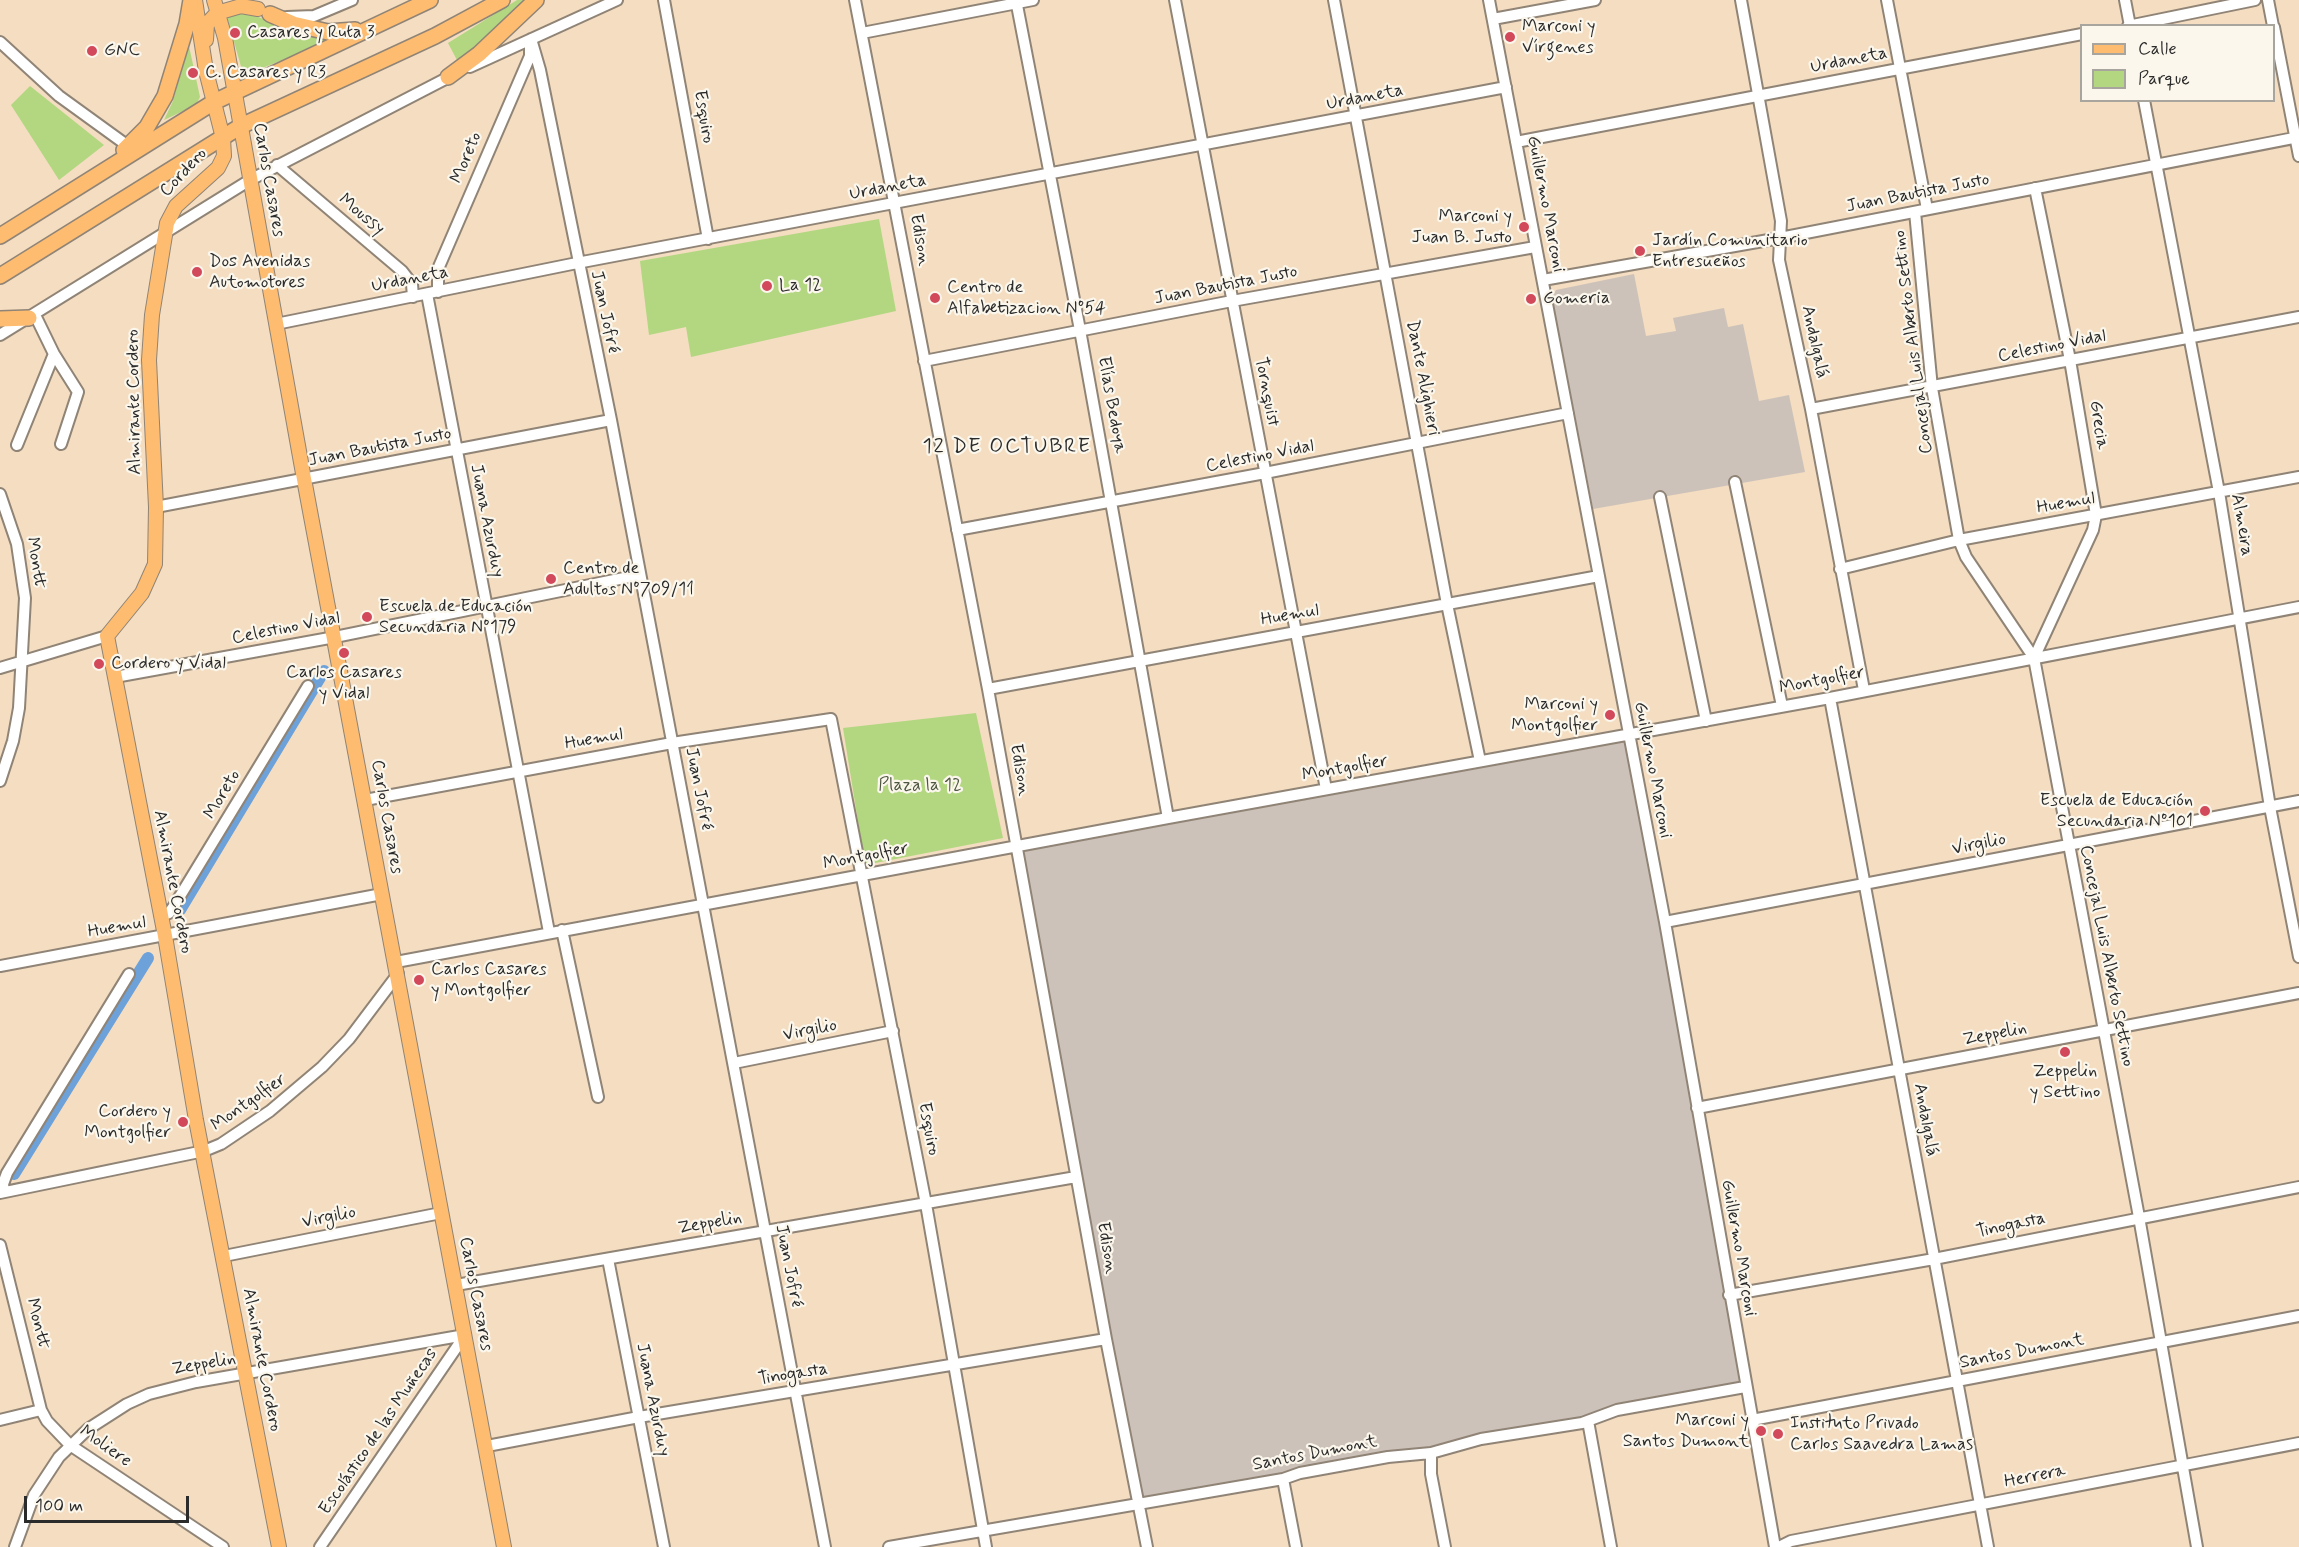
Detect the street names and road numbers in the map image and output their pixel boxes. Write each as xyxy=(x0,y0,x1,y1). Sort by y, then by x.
street label: Urdaneta xyxy=(1809,43,1889,79)
street label: Urdaneta xyxy=(1325,80,1405,116)
street label: Esquiro xyxy=(688,89,718,145)
street label: Carlos Casares xyxy=(247,121,289,239)
street label: Moreto xyxy=(447,129,487,187)
street label: Guillermo Marconi xyxy=(1521,134,1569,274)
street label: Cordero xyxy=(156,144,212,202)
street label: Urdaneta xyxy=(848,170,928,206)
street label: Juan Bautista Justo xyxy=(1845,170,1991,218)
street label: Moussy xyxy=(333,189,389,241)
street label: Edison xyxy=(904,212,934,268)
street label: Concejal Luis Alberto Settino xyxy=(1890,229,1938,455)
street label: Urdaneta xyxy=(370,262,450,298)
street label: Juan Bautista Justo xyxy=(1153,262,1299,310)
street label: Juan Jofré xyxy=(585,269,623,355)
street label: Andalgalá xyxy=(1796,304,1832,380)
street label: Dante Alighieri xyxy=(1400,318,1444,438)
street label: Celestino Vidal xyxy=(1996,326,2108,368)
street label: Almirante Cordero xyxy=(123,329,147,475)
street label: Elías Bedoya xyxy=(1092,355,1130,455)
street label: Tornquist xyxy=(1249,356,1283,428)
street label: Grecia xyxy=(2083,399,2113,451)
street label: Juan Bautista Justo xyxy=(307,424,453,472)
street label: Celestino Vidal xyxy=(1204,436,1316,478)
street label: Juana Azurduy xyxy=(464,463,508,579)
street label: Huemul xyxy=(2035,488,2097,520)
street label: Almeira xyxy=(2225,492,2257,558)
street label: Montt xyxy=(20,536,50,590)
street label: Huemul xyxy=(1259,600,1321,632)
street label: Celestino Vidal xyxy=(230,608,342,650)
street label: Montgolfier xyxy=(1777,662,1867,700)
street label: Guillermo Marconi xyxy=(1628,700,1676,840)
street label: Huemul xyxy=(563,724,625,756)
street label: Edison xyxy=(1004,742,1034,798)
street label: Juan Jofré xyxy=(679,746,717,832)
street label: Montgolfier xyxy=(1300,751,1390,787)
street label: Carlos Casares xyxy=(365,758,407,876)
street label: Moreto xyxy=(200,766,246,824)
street label: Almirante Cordero xyxy=(148,809,196,955)
street label: Virgilio xyxy=(1950,829,2008,861)
street label: Montgolfier xyxy=(821,838,911,876)
street label: Concejal Luis Alberto Settino xyxy=(2074,843,2138,1069)
street label: Huemul xyxy=(86,912,148,944)
street label: Virgilio xyxy=(781,1015,839,1047)
street label: Zeppelin xyxy=(1961,1018,2029,1052)
street label: Montgolfier xyxy=(207,1069,291,1137)
street label: Andalgalá xyxy=(1908,1082,1942,1158)
street label: Esquiro xyxy=(912,1101,944,1157)
street label: Guillermo Marconi xyxy=(1715,1178,1761,1318)
street label: Virgilio xyxy=(300,1202,358,1234)
street label: Zeppelin xyxy=(676,1208,744,1240)
street label: Tinogasta xyxy=(1974,1208,2048,1244)
street label: Edison xyxy=(1091,1220,1121,1276)
street label: Juan Jofré xyxy=(769,1223,807,1309)
street label: Carlos Casares xyxy=(453,1235,497,1353)
street label: Almirante Cordero xyxy=(237,1287,285,1433)
street label: Montt xyxy=(20,1296,54,1352)
street label: Santos Dumont xyxy=(1958,1329,2086,1375)
street label: Juana Azurduy xyxy=(630,1342,674,1458)
street label: Escolástico de las Muñecas xyxy=(315,1345,443,1519)
street label: Zeppelin xyxy=(170,1349,238,1381)
street label: Tinogasta xyxy=(757,1359,829,1391)
street label: Moliere xyxy=(75,1421,135,1473)
street label: Santos Dumont xyxy=(1251,1431,1379,1477)
street label: Herrera xyxy=(2002,1460,2068,1494)

